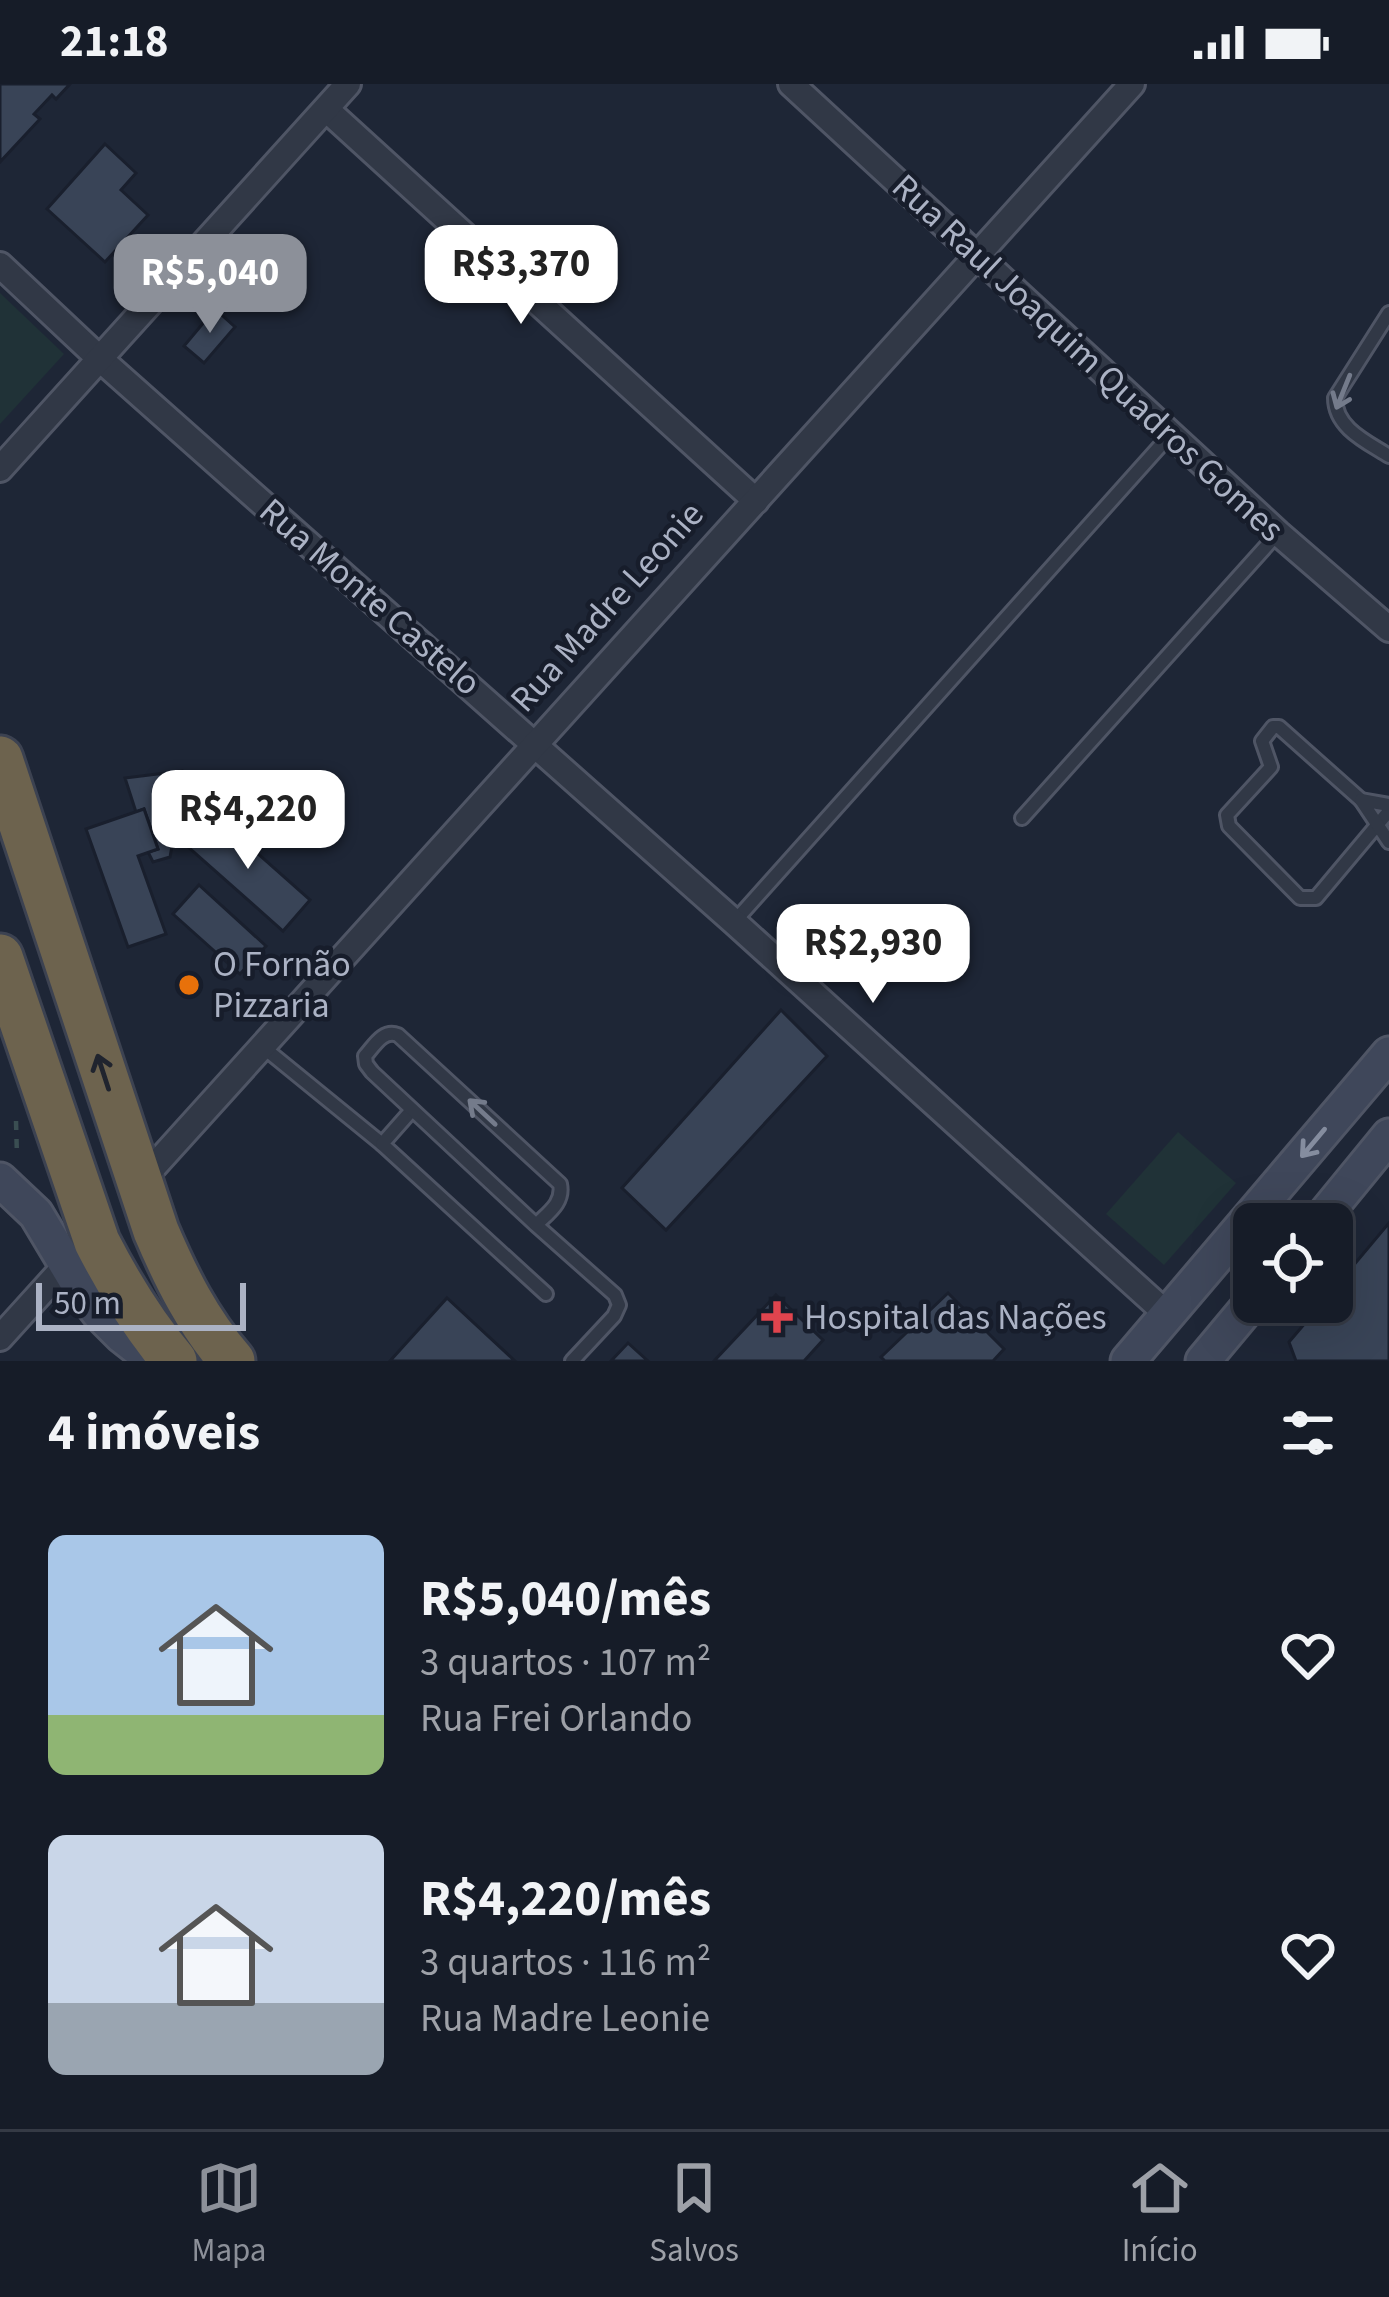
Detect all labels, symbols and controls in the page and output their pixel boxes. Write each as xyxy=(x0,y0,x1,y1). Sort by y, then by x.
text: 21:18 xyxy=(60,10,169,74)
street label: Rua Raul Joaquim Quadros Gomes xyxy=(881,162,1295,554)
pin: R$3,370 xyxy=(410,225,632,327)
pin: R$5,040 xyxy=(99,234,321,336)
text: R$3,370 xyxy=(452,236,590,292)
text: R$5,040 xyxy=(141,245,279,301)
one-way arrow xyxy=(1331,373,1352,410)
street label: Rua Monte Castelo xyxy=(248,486,492,708)
street label: Rua Madre Leonie xyxy=(498,490,716,724)
pin: R$4,220 xyxy=(137,770,359,872)
text: R$4,220 xyxy=(179,781,317,837)
pin: R$2,930 xyxy=(762,904,984,1006)
text: R$2,930 xyxy=(804,915,942,971)
place label: O Fornão Pizzaria xyxy=(213,939,351,1031)
marker: O Fornão Pizzaria xyxy=(176,972,202,998)
one-way arrow xyxy=(91,1054,112,1091)
one-way arrow xyxy=(468,1098,498,1127)
one-way arrow xyxy=(1300,1127,1328,1158)
map controls xyxy=(1233,1203,1353,1323)
button: locate xyxy=(1233,1203,1353,1323)
scale bar xyxy=(36,1277,246,1330)
text: 50 m xyxy=(54,1280,121,1327)
place label: Hospital das Nações xyxy=(804,1292,1107,1343)
marker: Hospital das Nações xyxy=(761,1301,793,1333)
text: 4 imóveis xyxy=(48,1397,260,1469)
icon: filters xyxy=(1275,1400,1341,1466)
text: R$5,040/mês xyxy=(420,1563,711,1635)
icon: home xyxy=(144,1583,288,1727)
icon: heart xyxy=(1275,1622,1341,1688)
text: 3 quartos · 107 m² xyxy=(420,1635,711,1691)
text: Rua Frei Orlando xyxy=(420,1691,692,1747)
text: R$4,220/mês xyxy=(420,1863,711,1935)
icon: home xyxy=(144,1883,288,2027)
icon: heart xyxy=(1275,1922,1341,1988)
text: 3 quartos · 116 m² xyxy=(420,1935,711,1991)
text: Rua Madre Leonie xyxy=(420,1991,710,2047)
tab: Mapa xyxy=(191,2155,267,2274)
tab: Salvos xyxy=(649,2155,739,2274)
tab: Início xyxy=(1122,2155,1198,2274)

